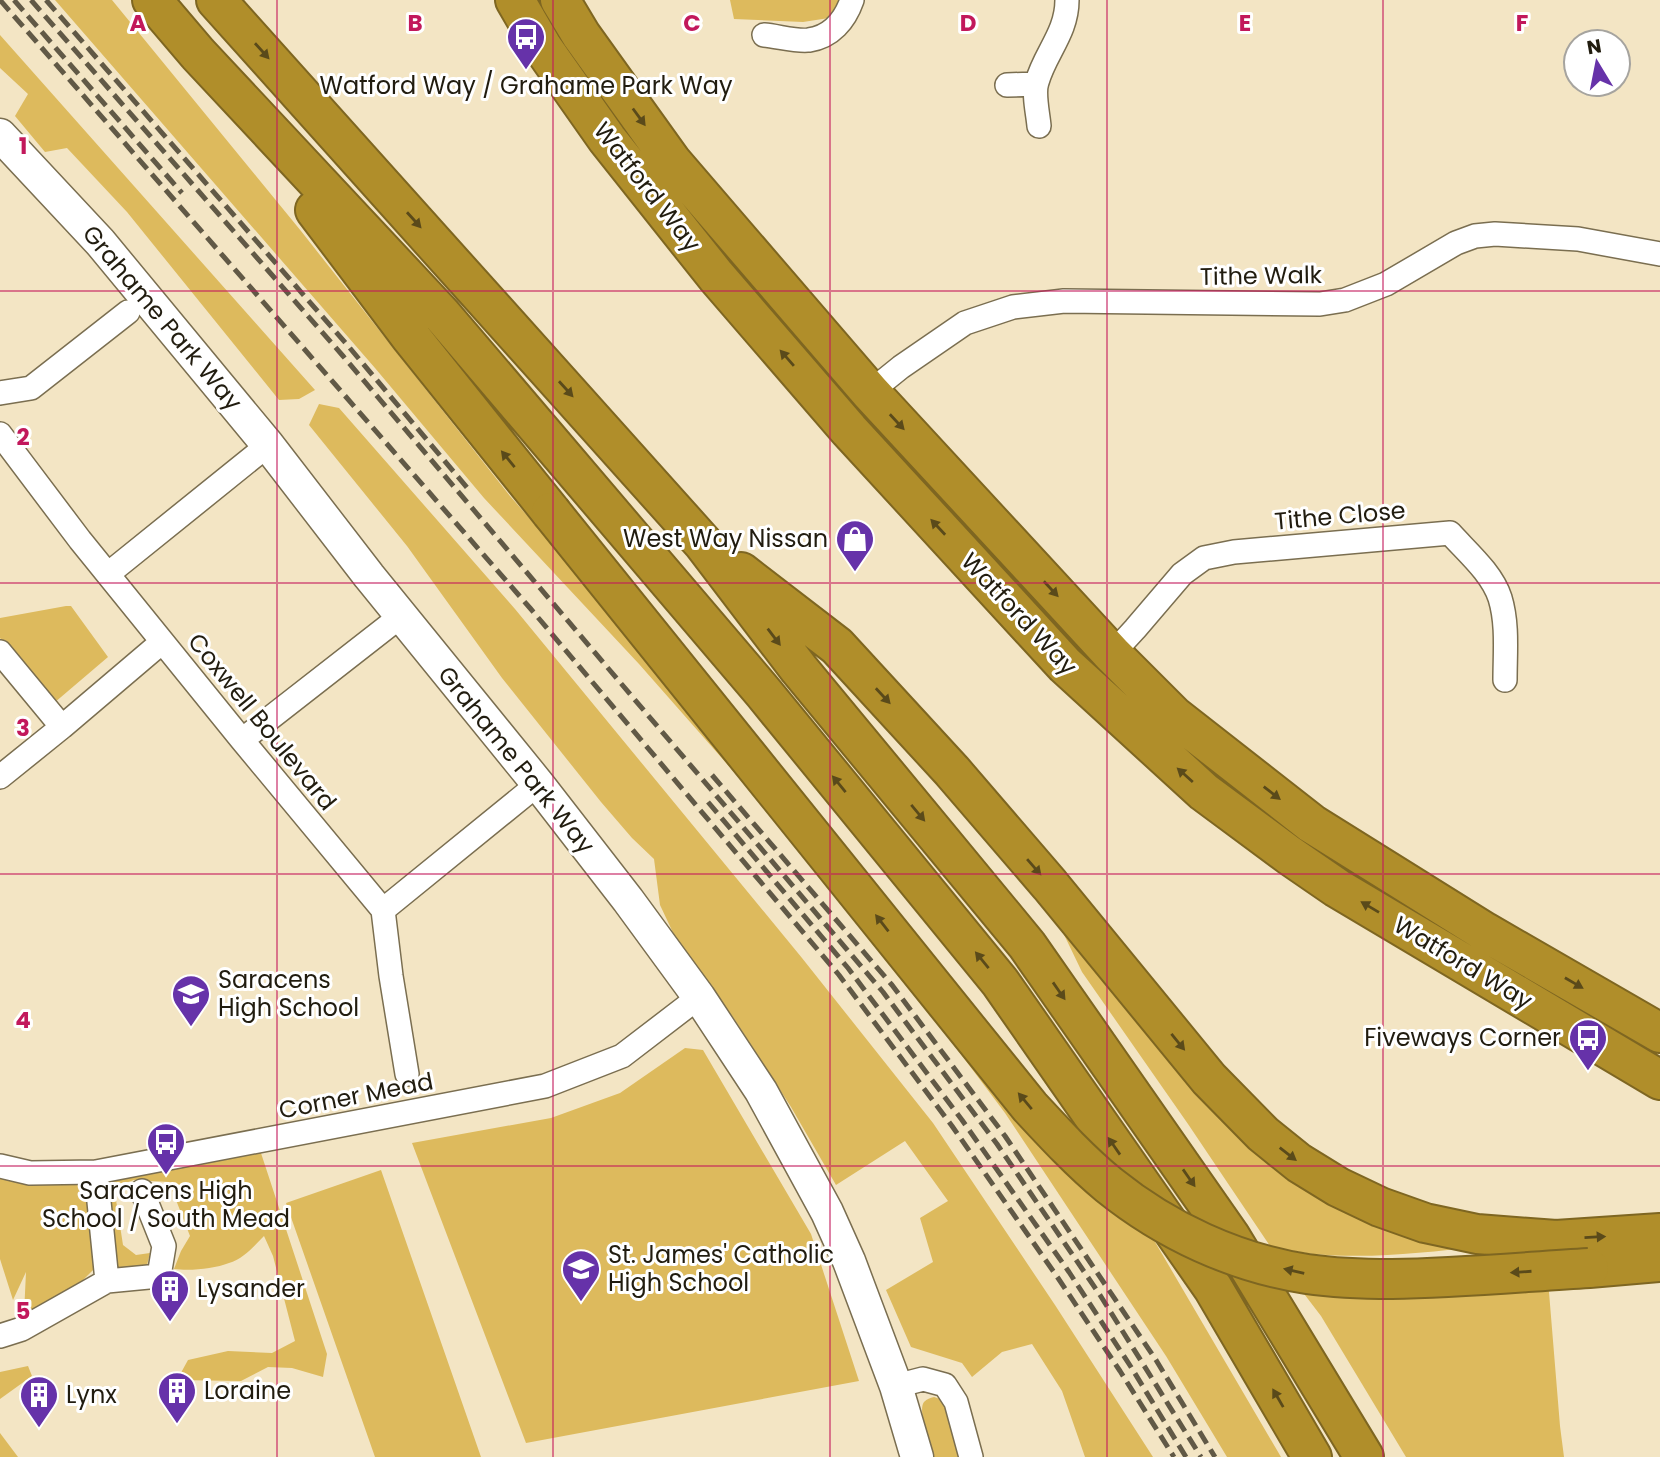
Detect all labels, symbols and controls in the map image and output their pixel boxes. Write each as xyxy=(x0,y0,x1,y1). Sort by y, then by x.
text: A xyxy=(130,7,147,39)
text: B xyxy=(407,7,423,39)
text: C xyxy=(683,7,701,39)
text: D xyxy=(960,7,976,39)
text: E xyxy=(1239,7,1251,39)
text: F xyxy=(1516,7,1528,39)
bus stop icon: Watford Way / Grahame Park Way xyxy=(505,16,547,71)
north arrow xyxy=(1562,28,1632,98)
text: N xyxy=(1585,32,1604,61)
one-way arrow xyxy=(253,42,269,59)
place label: Watford Way / Grahame Park Way xyxy=(319,69,733,102)
one-way arrow xyxy=(632,108,646,127)
street label: Watford Way xyxy=(586,115,709,259)
text: 1 xyxy=(19,130,27,162)
one-way arrow xyxy=(406,211,422,229)
street label: Grahame Park Way xyxy=(75,218,250,418)
street label: Tithe Walk xyxy=(1200,258,1323,293)
one-way arrow xyxy=(780,349,795,366)
one-way arrow xyxy=(558,380,574,398)
one-way arrow xyxy=(889,413,905,431)
text: 2 xyxy=(16,421,30,453)
one-way arrow xyxy=(501,450,516,467)
street label: Tithe Close xyxy=(1273,493,1407,538)
shop icon: West Way Nissan xyxy=(834,518,876,573)
one-way arrow xyxy=(931,519,947,536)
place label: West Way Nissan xyxy=(623,522,828,555)
street label: Watford Way xyxy=(954,545,1085,682)
one-way arrow xyxy=(1043,580,1059,597)
street label: Coxwell Boulevard xyxy=(181,626,344,817)
one-way arrow xyxy=(767,627,782,645)
street label: Grahame Park Way xyxy=(430,659,603,861)
one-way arrow xyxy=(875,687,891,705)
text: 3 xyxy=(16,712,30,744)
one-way arrow xyxy=(1176,767,1194,783)
one-way arrow xyxy=(831,775,846,793)
one-way arrow xyxy=(1262,785,1280,800)
one-way arrow xyxy=(910,805,925,822)
one-way arrow xyxy=(1026,858,1041,875)
one-way arrow xyxy=(1360,901,1379,914)
street label: Watford Way xyxy=(1388,908,1539,1017)
one-way arrow xyxy=(875,915,890,932)
one-way arrow xyxy=(975,952,990,970)
place label: Saracens High School xyxy=(218,963,359,1024)
school or university icon: Saracens High School xyxy=(170,973,212,1028)
one-way arrow xyxy=(1564,977,1584,989)
one-way arrow xyxy=(1052,982,1066,1000)
text: 4 xyxy=(15,1004,31,1036)
bus stop icon: Fiveways Corner xyxy=(1567,1017,1609,1072)
place label: Fiveways Corner xyxy=(1364,1021,1561,1054)
one-way arrow xyxy=(1171,1033,1186,1051)
street label: Corner Mead xyxy=(276,1064,436,1127)
one-way arrow xyxy=(1018,1092,1033,1109)
bus stop icon: Saracens High School / South Mead xyxy=(145,1121,187,1176)
one-way arrow xyxy=(1107,1137,1121,1155)
one-way arrow xyxy=(1279,1147,1297,1161)
one-way arrow xyxy=(1182,1169,1196,1187)
place label: Saracens High School / South Mead xyxy=(42,1174,290,1235)
one-way arrow xyxy=(1584,1232,1606,1243)
place label: St. James' Catholic High School xyxy=(608,1238,834,1299)
school or university icon: St. James' Catholic High School xyxy=(560,1248,602,1303)
one-way arrow xyxy=(1283,1265,1305,1276)
one-way arrow xyxy=(1510,1267,1532,1278)
building icon: Lysander xyxy=(149,1268,191,1323)
place label: Lysander xyxy=(197,1272,305,1305)
text: 5 xyxy=(16,1295,30,1327)
building icon: Loraine xyxy=(156,1370,198,1425)
building icon: Lynx xyxy=(18,1374,60,1429)
place label: Loraine xyxy=(204,1374,291,1407)
place label: Lynx xyxy=(66,1378,117,1411)
one-way arrow xyxy=(1272,1388,1284,1408)

